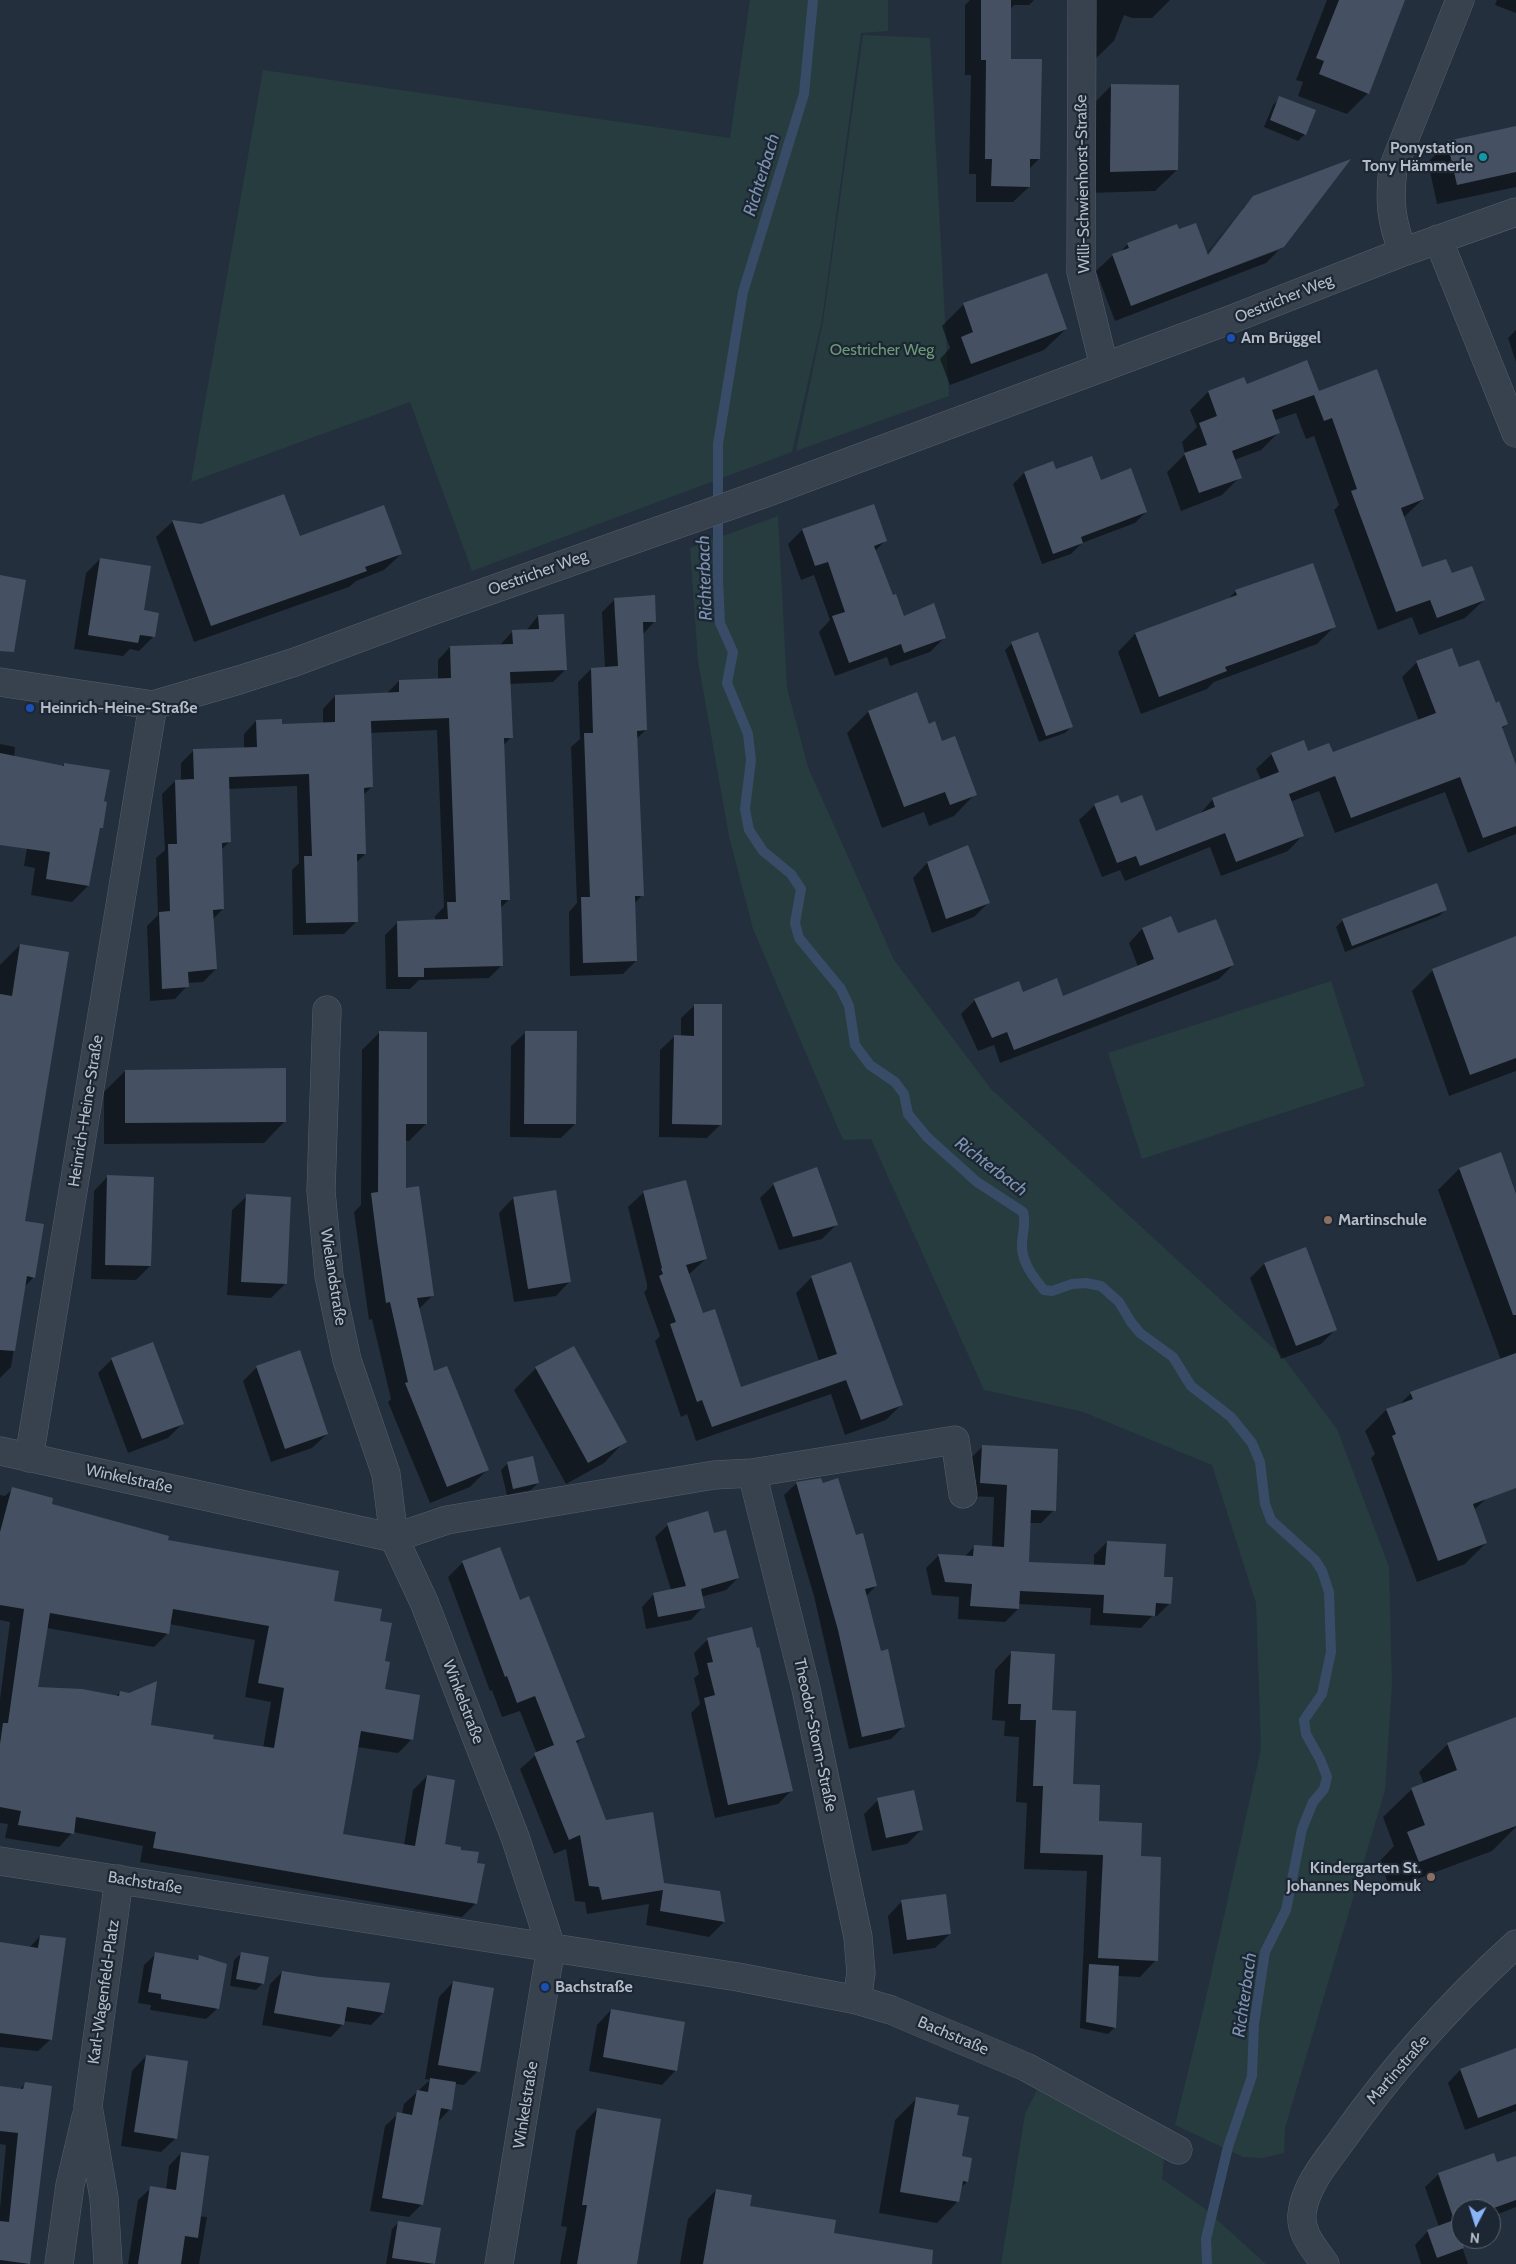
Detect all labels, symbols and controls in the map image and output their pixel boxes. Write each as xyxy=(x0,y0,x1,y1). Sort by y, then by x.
street label: Willi-Schwienhorst-Straße xyxy=(1072,94,1094,274)
water label: Richterbach xyxy=(739,131,785,219)
place label: Ponystation Tony Hämmerle xyxy=(1362,138,1473,176)
marker: Ponystation Tony Hämmerle xyxy=(1477,151,1489,163)
street label: Oestricher Weg xyxy=(1232,271,1336,327)
place label: Am Brüggel xyxy=(1241,328,1321,348)
marker: Am Brüggel xyxy=(1225,332,1237,344)
park label: Oestricher Weg xyxy=(830,340,934,360)
water label: Richterbach xyxy=(693,535,717,621)
street label: Oestricher Weg xyxy=(486,546,590,600)
place label: Heinrich-Heine-Straße xyxy=(40,698,198,718)
marker: Heinrich-Heine-Straße xyxy=(24,702,36,714)
street label: Heinrich-Heine-Straße xyxy=(65,1034,107,1188)
water label: Richterbach xyxy=(950,1133,1032,1201)
place label: Martinschule xyxy=(1338,1210,1427,1230)
marker: Martinschule xyxy=(1322,1214,1334,1226)
street label: Wielandstraße xyxy=(316,1227,350,1327)
street label: Winkelstraße xyxy=(84,1460,174,1498)
street label: Winkelstraße xyxy=(438,1657,488,1747)
street label: Theodor-Storm-Straße xyxy=(789,1657,841,1813)
place label: Kindergarten St. Johannes Nepomuk xyxy=(1287,1858,1421,1896)
street label: Bachstraße xyxy=(106,1868,184,1898)
marker: Kindergarten St. Johannes Nepomuk xyxy=(1425,1871,1437,1883)
street label: Karl-Wagenfeld-Platz xyxy=(84,1919,124,2065)
water label: Richterbach xyxy=(1228,1951,1262,2039)
place label: Bachstraße xyxy=(555,1977,633,1997)
marker: Bachstraße xyxy=(539,1981,551,1993)
street label: Bachstraße xyxy=(915,2012,991,2060)
street label: Martinstraße xyxy=(1363,2031,1433,2109)
street label: Winkelstraße xyxy=(510,2060,542,2150)
north arrow xyxy=(1451,2199,1501,2249)
text: N xyxy=(1469,2229,1480,2247)

